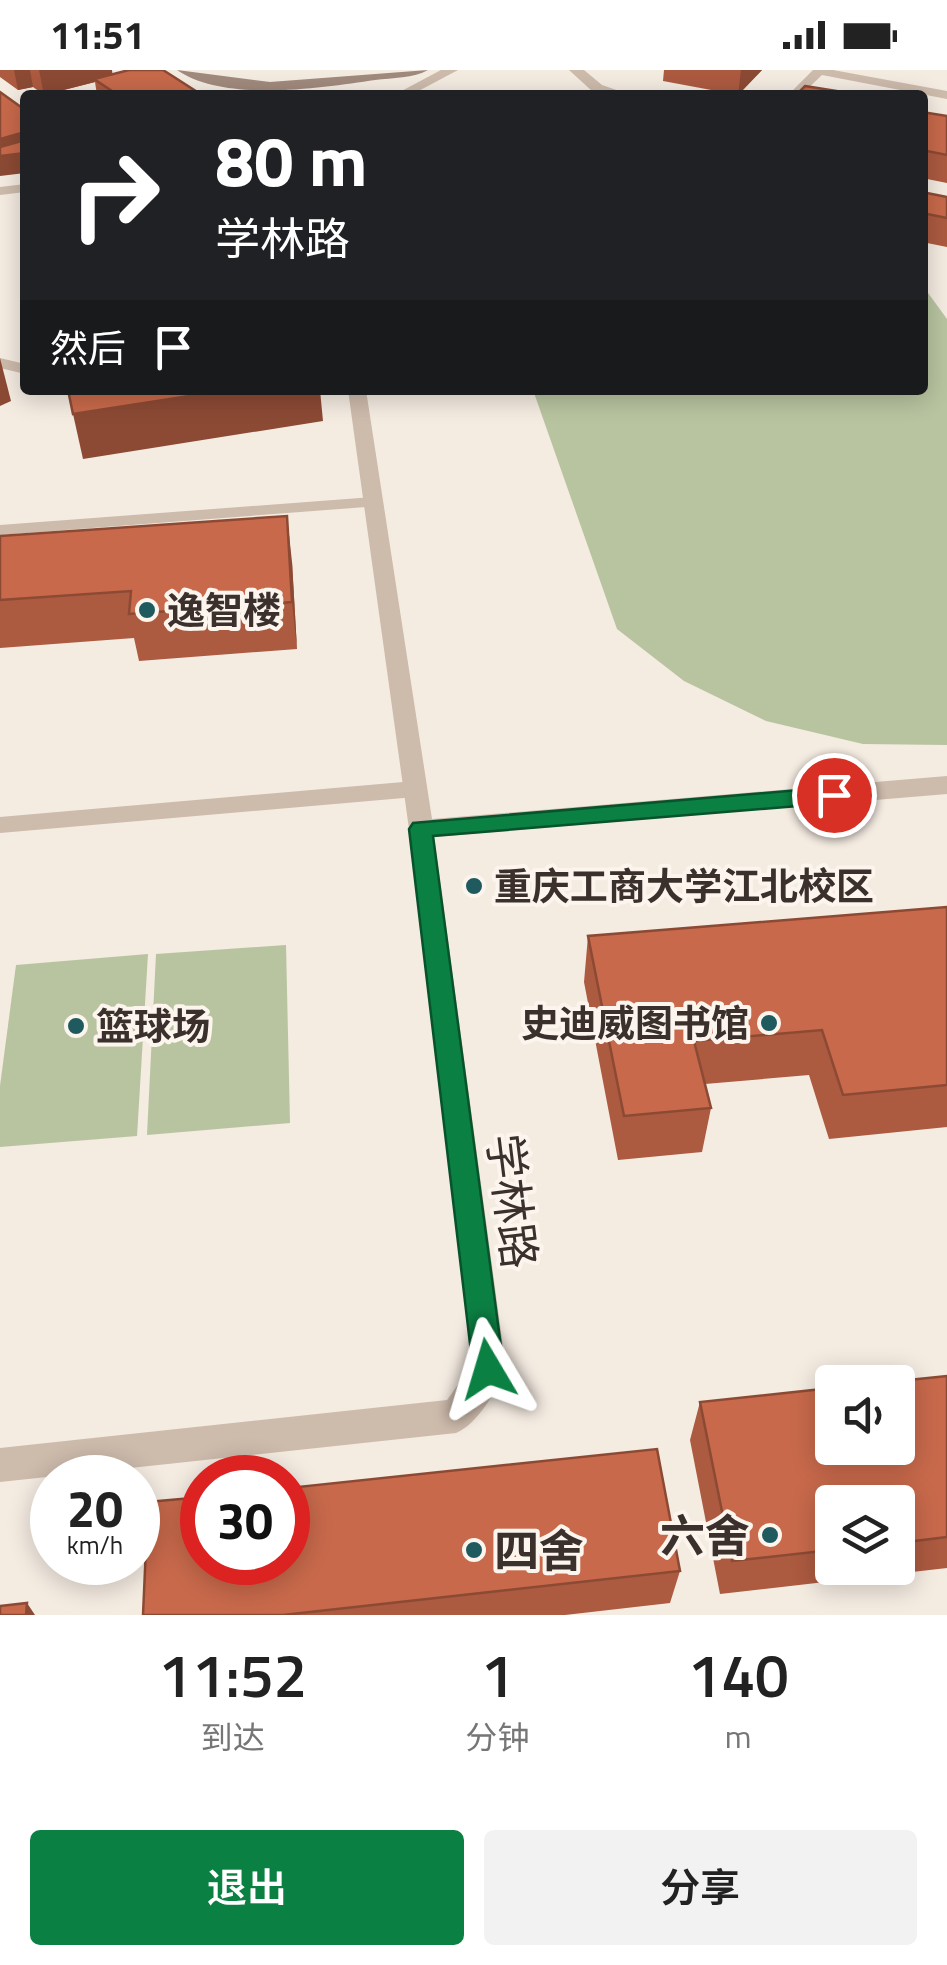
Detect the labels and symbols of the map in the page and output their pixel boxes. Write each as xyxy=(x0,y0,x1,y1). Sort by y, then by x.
place label: 逸智楼 xyxy=(167,581,281,639)
marker: 逸智楼 xyxy=(136,599,158,621)
pin xyxy=(792,753,877,838)
place label: 重庆工商大学江北校区 xyxy=(494,857,874,915)
marker: 重庆工商大学江北校区 xyxy=(463,875,485,897)
place label: 史迪威图书馆 xyxy=(521,994,749,1052)
place label: 篮球场 xyxy=(96,997,210,1055)
marker: 史迪威图书馆 xyxy=(758,1012,780,1034)
marker: 篮球场 xyxy=(65,1015,87,1037)
street label: 学林路 xyxy=(471,1130,555,1272)
position arrow xyxy=(436,1317,540,1421)
speed limit sign: 30 xyxy=(180,1455,310,1585)
place label: 六舍 xyxy=(660,1501,750,1569)
place label: 四舍 xyxy=(494,1516,584,1584)
marker: 六舍 xyxy=(759,1524,781,1546)
marker: 四舍 xyxy=(463,1539,485,1561)

